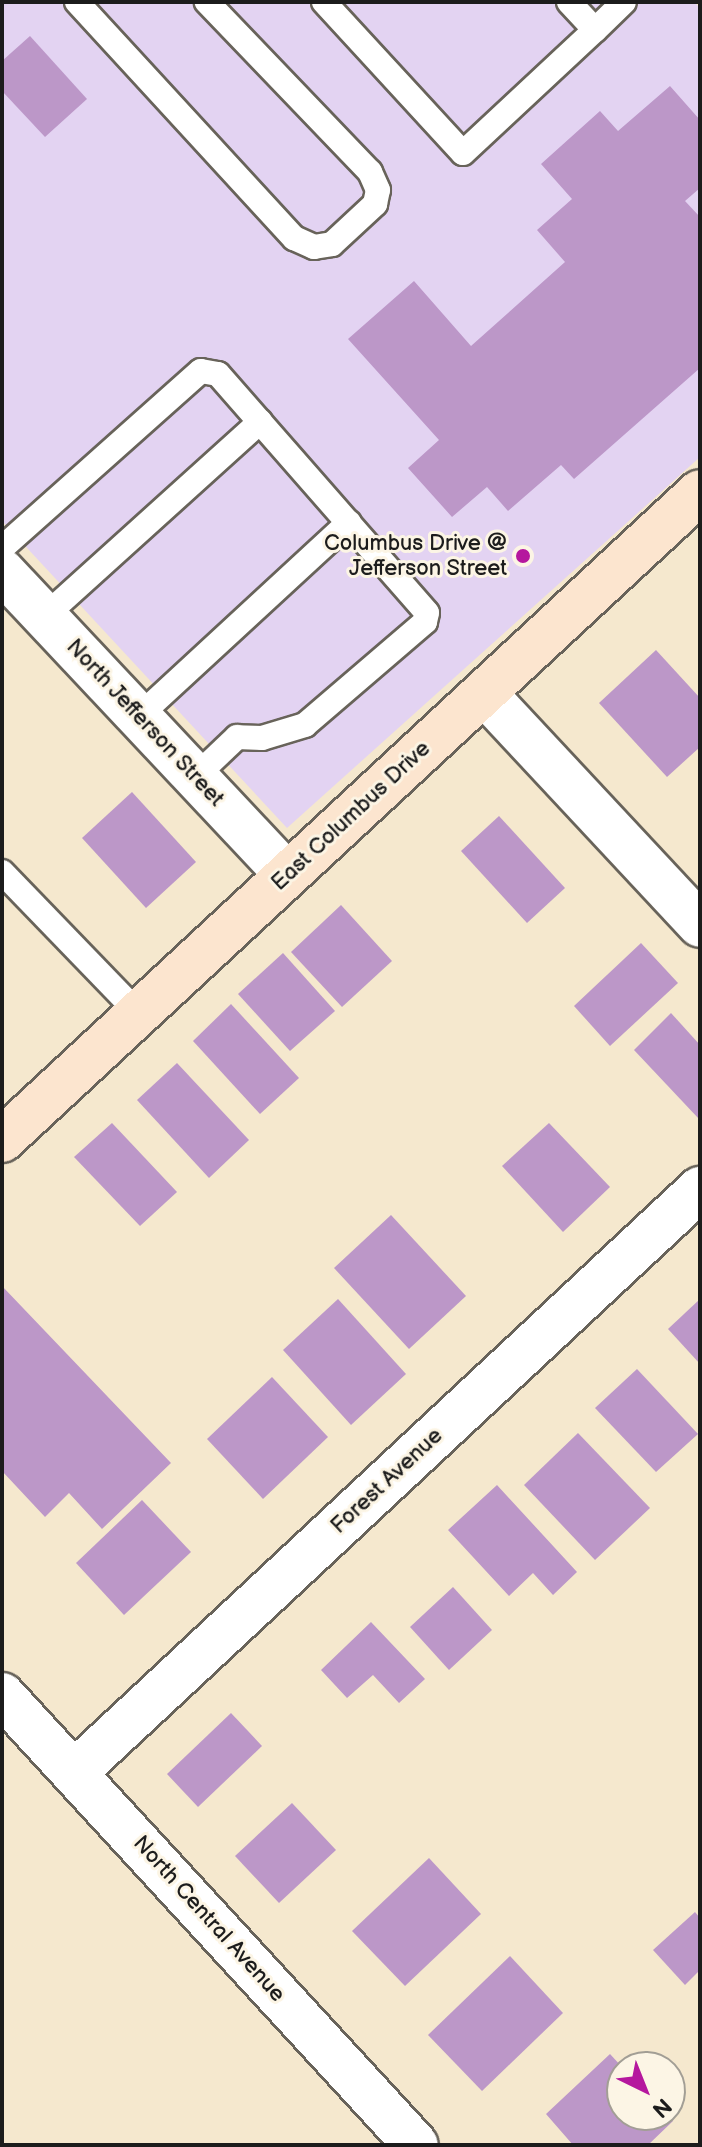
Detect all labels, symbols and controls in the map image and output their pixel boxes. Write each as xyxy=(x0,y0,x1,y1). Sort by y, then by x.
place label: Columbus Drive @ Jefferson Street xyxy=(324,530,507,582)
marker: Columbus Drive @ Jefferson Street xyxy=(514,547,532,565)
street label: North Jefferson Street xyxy=(60,633,230,813)
street label: East Columbus Drive xyxy=(266,736,436,896)
street label: Forest Avenue xyxy=(326,1423,448,1539)
street label: North Central Avenue xyxy=(127,1830,291,2008)
north arrow xyxy=(606,2051,686,2131)
text: N xyxy=(646,2092,677,2123)

